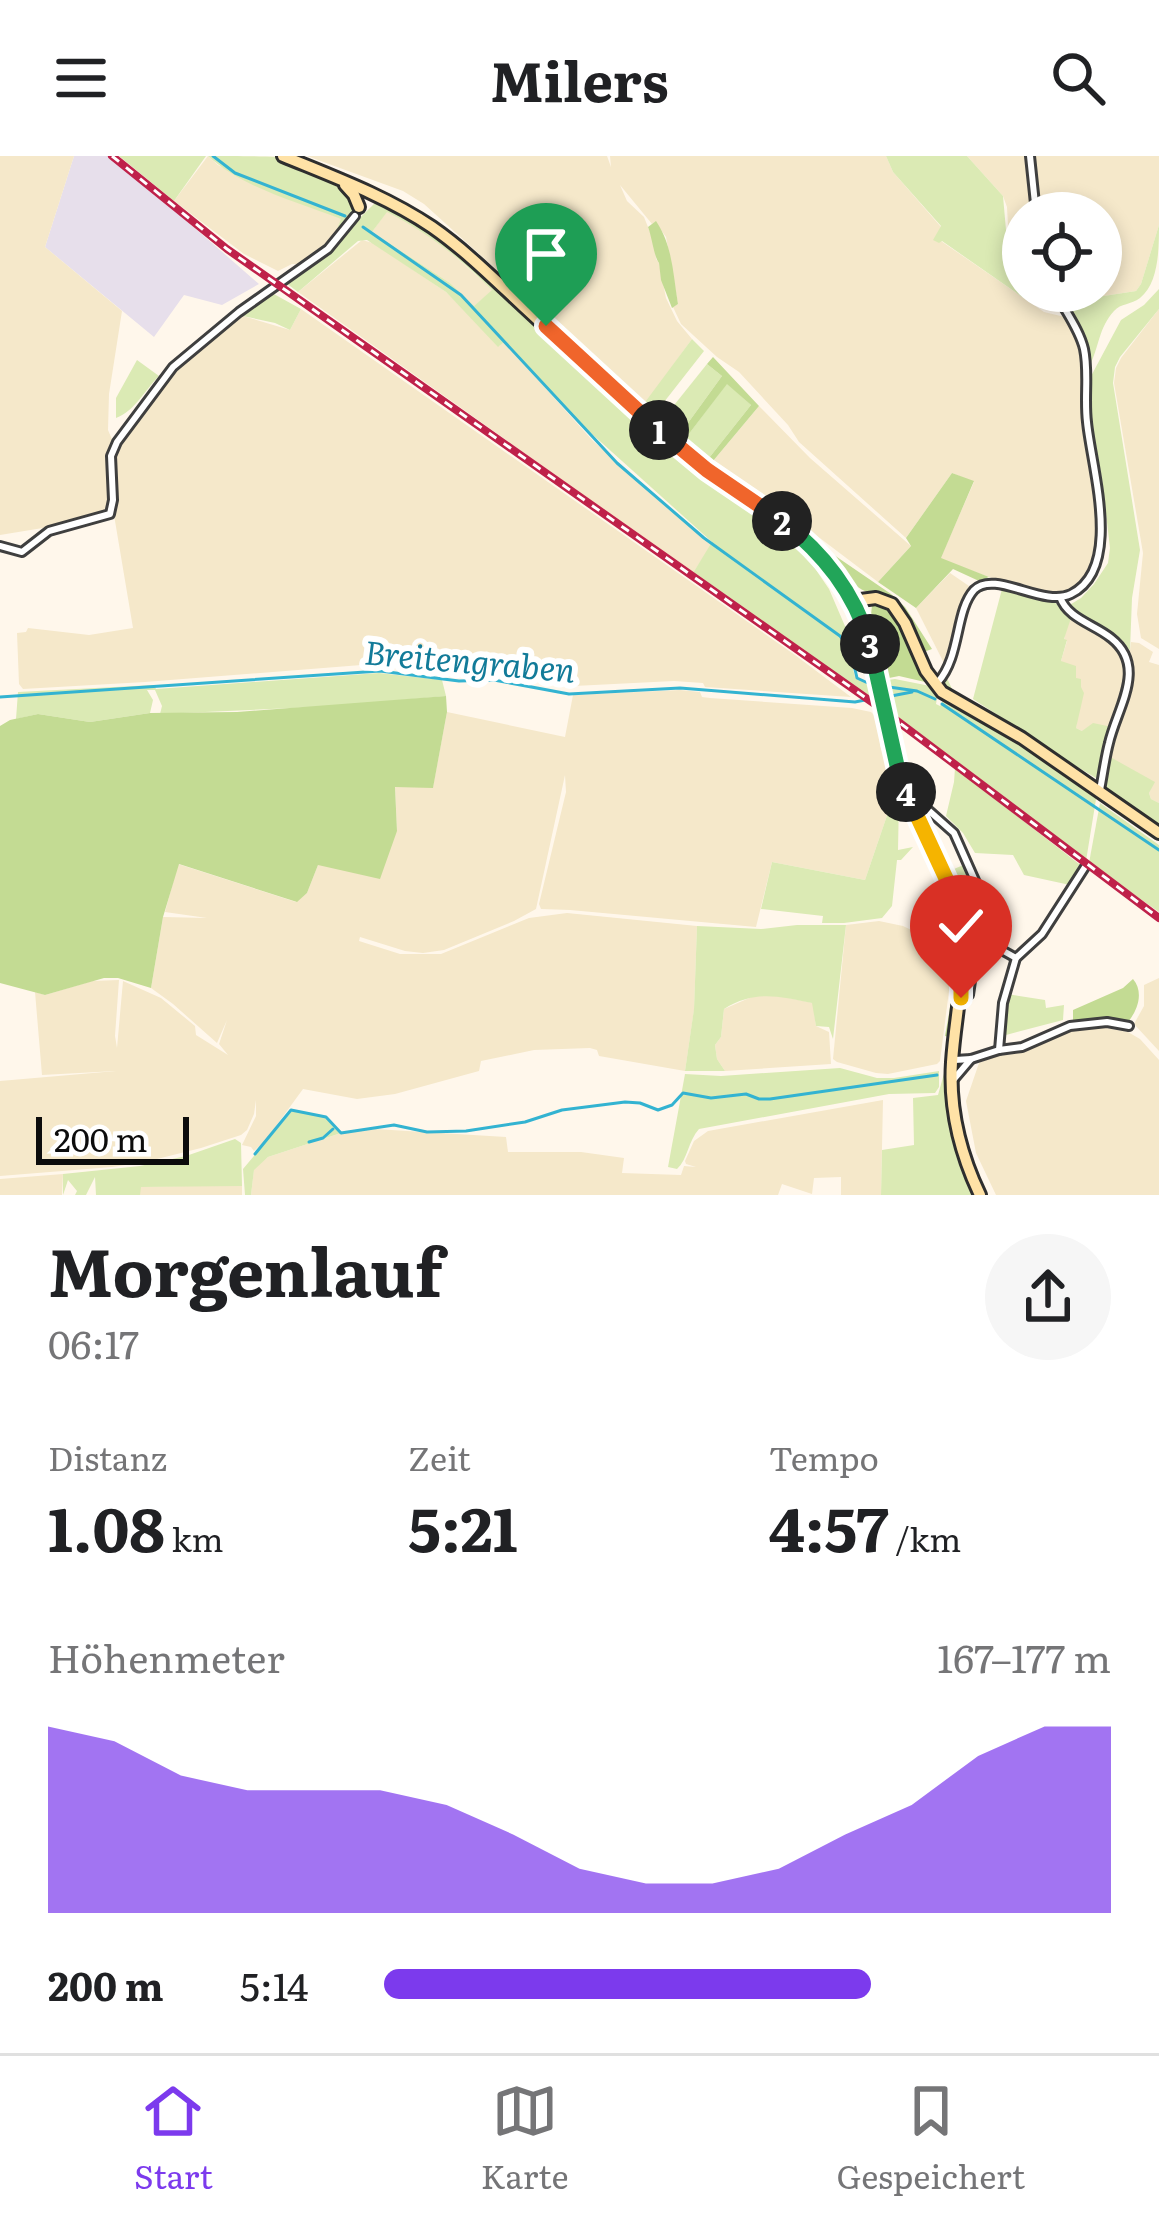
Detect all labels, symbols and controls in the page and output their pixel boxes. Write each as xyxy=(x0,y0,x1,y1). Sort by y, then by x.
text: Milers xyxy=(490,38,669,119)
icon: menu xyxy=(48,45,114,111)
icon: search xyxy=(1045,45,1111,111)
map controls xyxy=(1002,192,1122,312)
button: locate xyxy=(1002,192,1122,312)
pin xyxy=(495,203,597,326)
icon: arrive xyxy=(513,221,579,287)
pin: 1 xyxy=(629,400,689,460)
text: 1 xyxy=(652,405,666,454)
pin: 2 xyxy=(752,491,812,551)
text: 2 xyxy=(773,496,791,545)
pin: 3 xyxy=(840,614,900,674)
text: 3 xyxy=(861,619,879,668)
water label: Breitengraben xyxy=(363,625,578,693)
pin: 4 xyxy=(876,762,936,822)
text: 4 xyxy=(896,767,916,816)
pin xyxy=(910,875,1012,998)
icon: check xyxy=(928,893,994,959)
scale bar xyxy=(36,1111,189,1164)
text: 200 m xyxy=(54,1113,148,1162)
text: Morgenlauf xyxy=(48,1219,443,1317)
button: share xyxy=(985,1234,1111,1360)
text: 06:17 xyxy=(48,1313,139,1371)
text: Distanz xyxy=(48,1432,167,1481)
text: Zeit xyxy=(408,1432,471,1481)
text: Tempo xyxy=(769,1432,879,1481)
text: 1.08 xyxy=(48,1481,165,1570)
text: 5:21 xyxy=(408,1481,517,1570)
text: 4:57 xyxy=(769,1481,889,1570)
text: km xyxy=(165,1513,223,1562)
text: /km xyxy=(889,1513,961,1562)
text: Höhenmeter xyxy=(48,1627,285,1685)
text: 167–177 m xyxy=(937,1627,1111,1685)
text: 200 m xyxy=(48,1955,164,2013)
text: 5:14 xyxy=(240,1955,309,2013)
tab: Start xyxy=(134,2078,213,2199)
tab: Karte xyxy=(481,2078,569,2199)
tab: Gespeichert xyxy=(837,2078,1025,2199)

